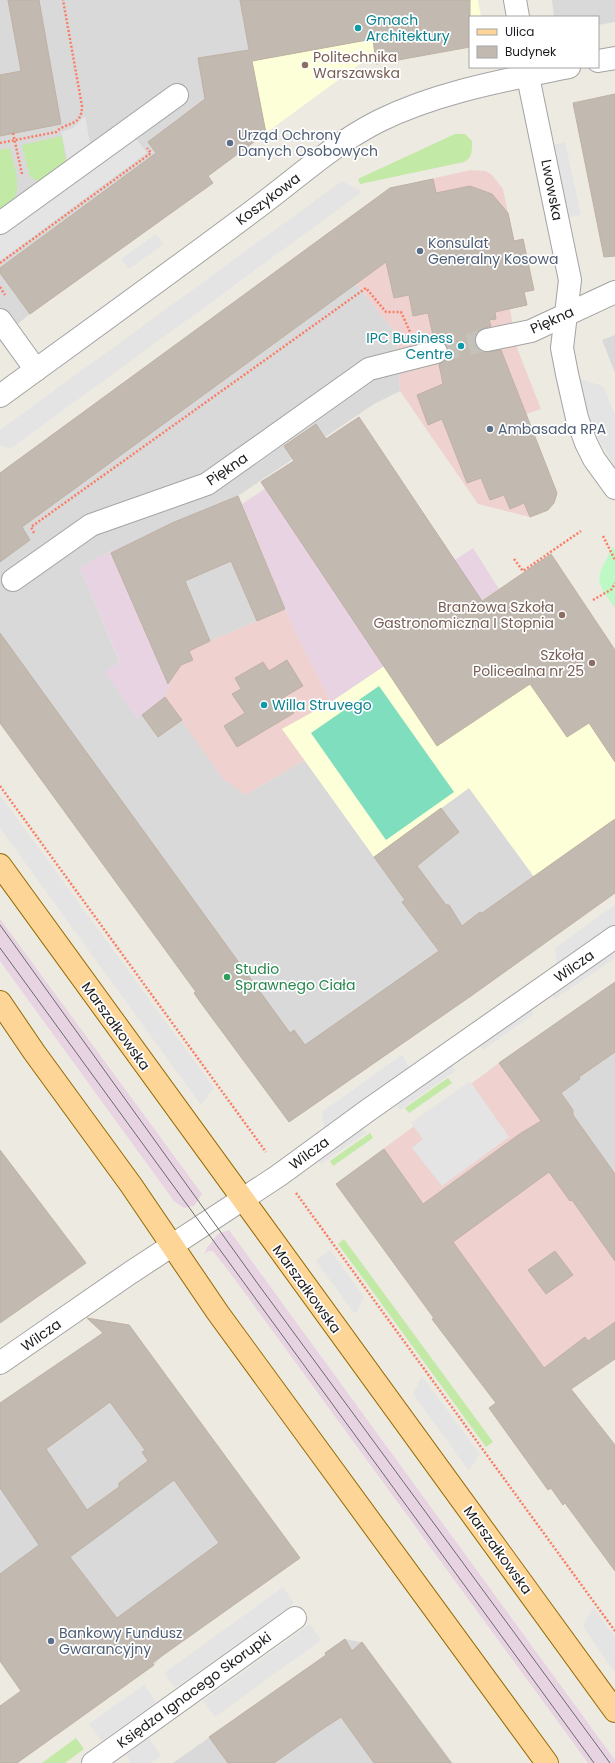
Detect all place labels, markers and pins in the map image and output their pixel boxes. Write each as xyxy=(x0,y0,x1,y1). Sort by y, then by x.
place label: Gmach Architektury xyxy=(366,10,450,46)
marker: Gmach Architektury xyxy=(353,23,363,33)
place label: Politechnika Warszawska xyxy=(313,47,400,83)
marker: Politechnika Warszawska xyxy=(300,60,310,70)
place label: Urząd Ochrony Danych Osobowych xyxy=(238,125,378,161)
marker: Urząd Ochrony Danych Osobowych xyxy=(225,138,235,148)
place label: Konsulat Generalny Kosowa xyxy=(428,233,558,269)
marker: Konsulat Generalny Kosowa xyxy=(415,246,425,256)
place label: IPC Business Centre xyxy=(366,328,453,364)
marker: IPC Business Centre xyxy=(456,341,466,351)
place label: Ambasada RPA xyxy=(498,419,606,439)
marker: Ambasada RPA xyxy=(485,424,495,434)
place label: Branżowa Szkoła Gastronomiczna I Stopnia xyxy=(373,597,554,633)
marker: Branżowa Szkoła Gastronomiczna I Stopnia xyxy=(557,610,567,620)
place label: Szkoła Policealna nr 25 xyxy=(473,645,584,681)
marker: Szkoła Policealna nr 25 xyxy=(587,658,597,668)
place label: Willa Struvego xyxy=(272,695,372,715)
marker: Willa Struvego xyxy=(259,700,269,710)
place label: Studio Sprawnego Ciała xyxy=(235,959,355,995)
marker: Studio Sprawnego Ciała xyxy=(222,972,232,982)
place label: Bankowy Fundusz Gwarancyjny xyxy=(59,1623,182,1659)
marker: Bankowy Fundusz Gwarancyjny xyxy=(46,1636,56,1646)

